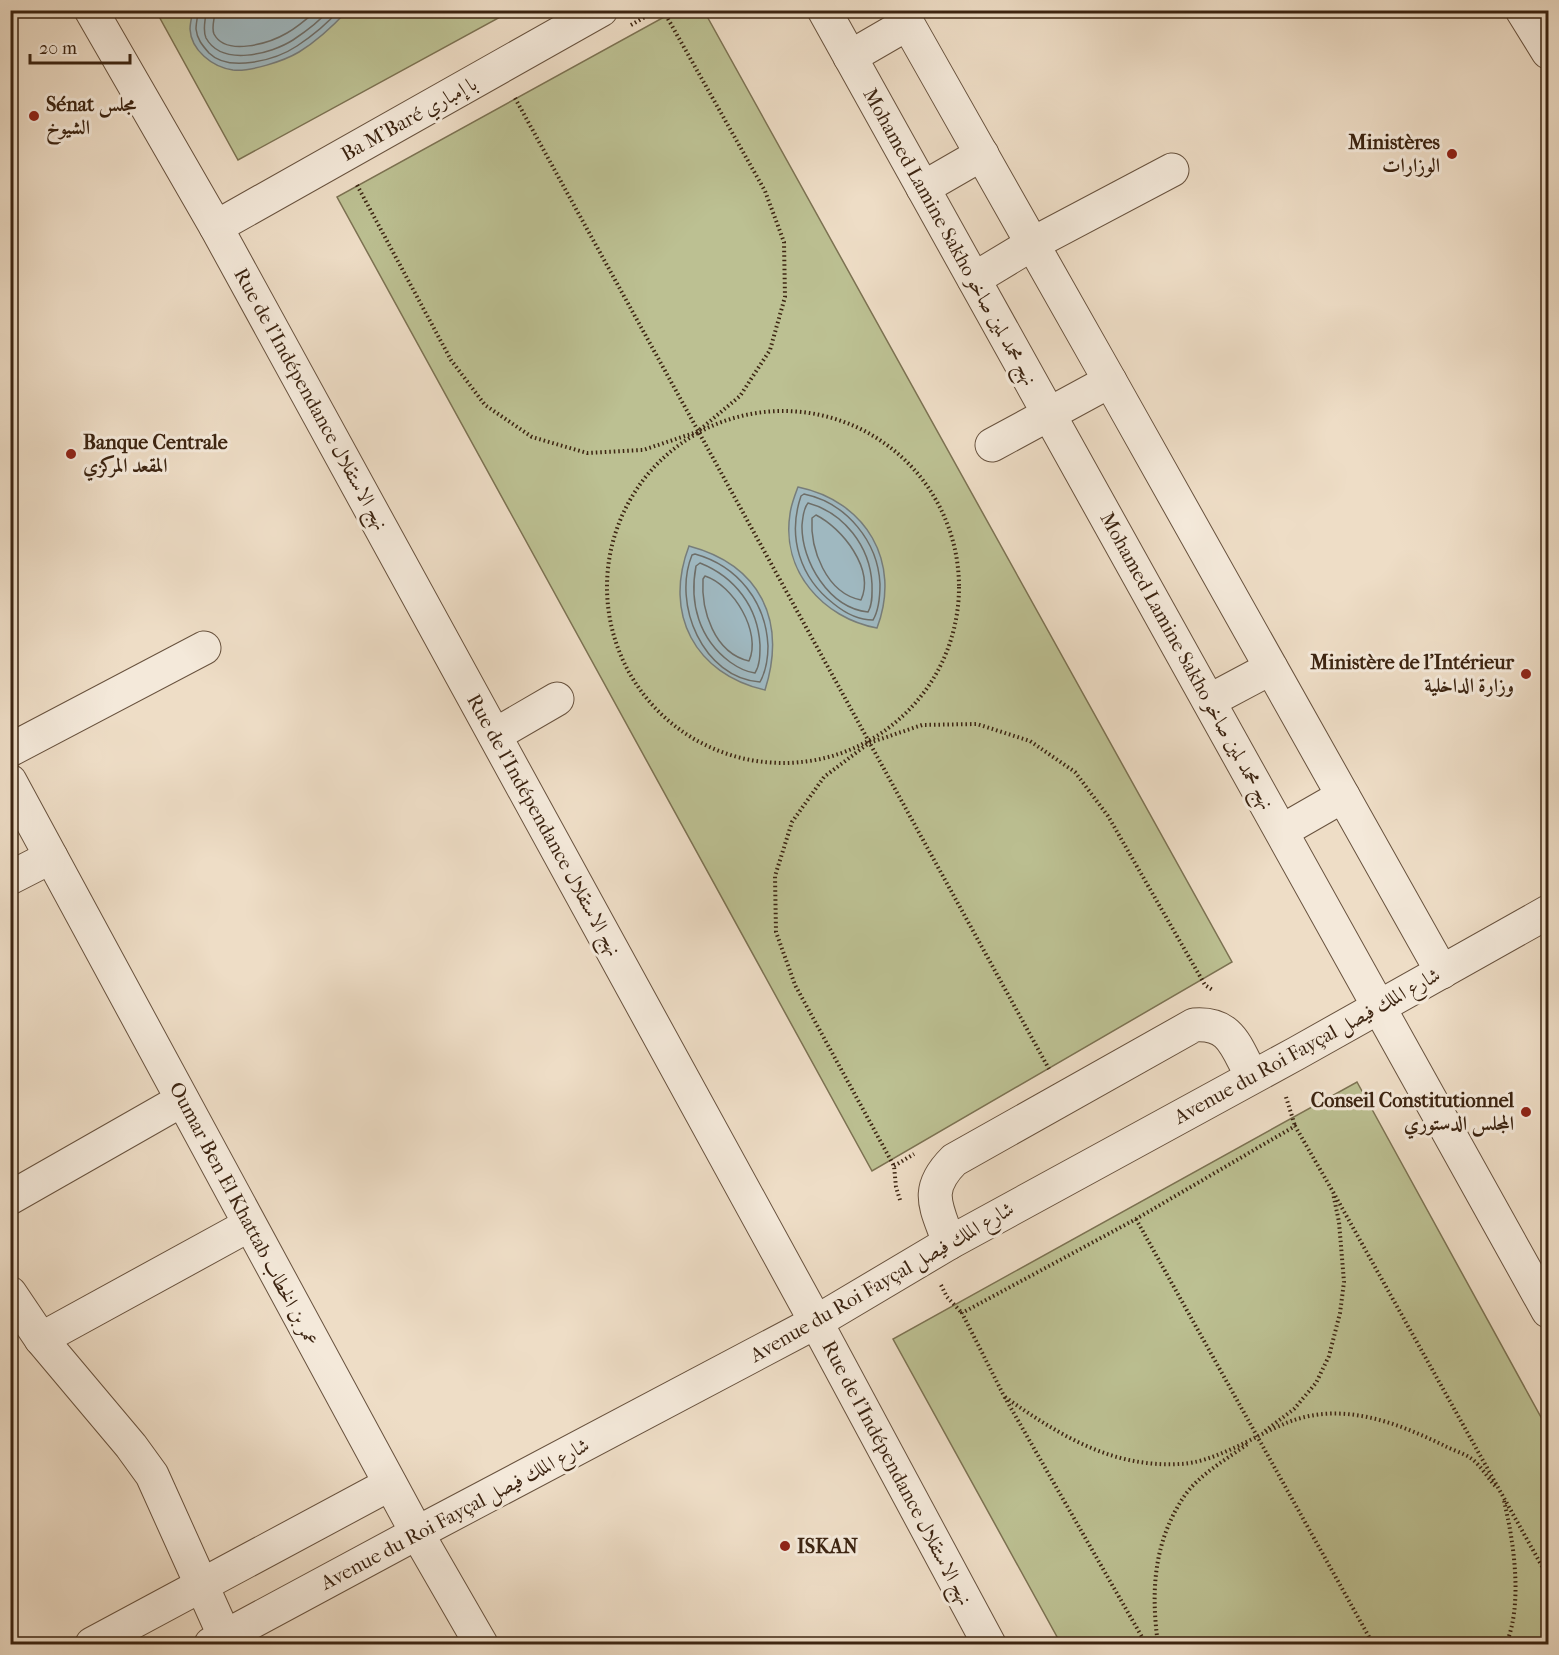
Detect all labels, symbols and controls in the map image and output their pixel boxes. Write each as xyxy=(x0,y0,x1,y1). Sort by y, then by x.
scale bar xyxy=(30,27,130,65)
text: 20 m xyxy=(39,38,77,59)
street label: Ba M'Baré با إمباري xyxy=(337,72,483,169)
street label: Mohamed Lamine Sakho نهج محمد لمين صاخو xyxy=(853,84,1042,393)
place label: Sénat مجلس الشيوخ xyxy=(46,93,137,146)
marker: Sénat مجلس الشيوخ xyxy=(27,109,41,123)
place label: Ministères الوزارات xyxy=(1347,131,1441,178)
marker: Ministères الوزارات xyxy=(1445,147,1459,161)
street label: Rue de l'Indépendance نهج الاستقلال xyxy=(224,264,393,537)
place label: Banque Centrale المقعد المركزي xyxy=(83,431,228,482)
marker: Banque Centrale المقعد المركزي xyxy=(64,447,78,461)
street label: Mohamed Lamine Sakho نهج محمد لمين صاخو xyxy=(1090,508,1279,817)
place label: Ministère de l'Intérieur وزارة الداخلية xyxy=(1309,651,1514,697)
marker: Ministère de l'Intérieur وزارة الداخلية xyxy=(1519,667,1533,681)
street label: Rue de l'Indépendance نهج الاستقلال xyxy=(457,690,626,963)
street label: Avenue du Roi Fayçal شارع الملك فيصل xyxy=(1169,963,1447,1135)
street label: Oumar Ben El Khattab عمر بن الخطاب xyxy=(164,1078,324,1350)
place label: Conseil Constitutionnel المجلس الدستوري xyxy=(1311,1089,1514,1140)
marker: Conseil Constitutionnel المجلس الدستوري xyxy=(1519,1105,1533,1119)
street label: Avenue du Roi Fayçal شارع الملك فيصل xyxy=(745,1197,1021,1373)
street label: Rue de l'Indépendance نهج الاستقلال xyxy=(812,1337,977,1612)
street label: Avenue du Roi Fayçal شارع الملك فيصل xyxy=(316,1433,596,1600)
place label: ISKAN xyxy=(797,1535,859,1558)
marker: ISKAN xyxy=(778,1539,792,1553)

